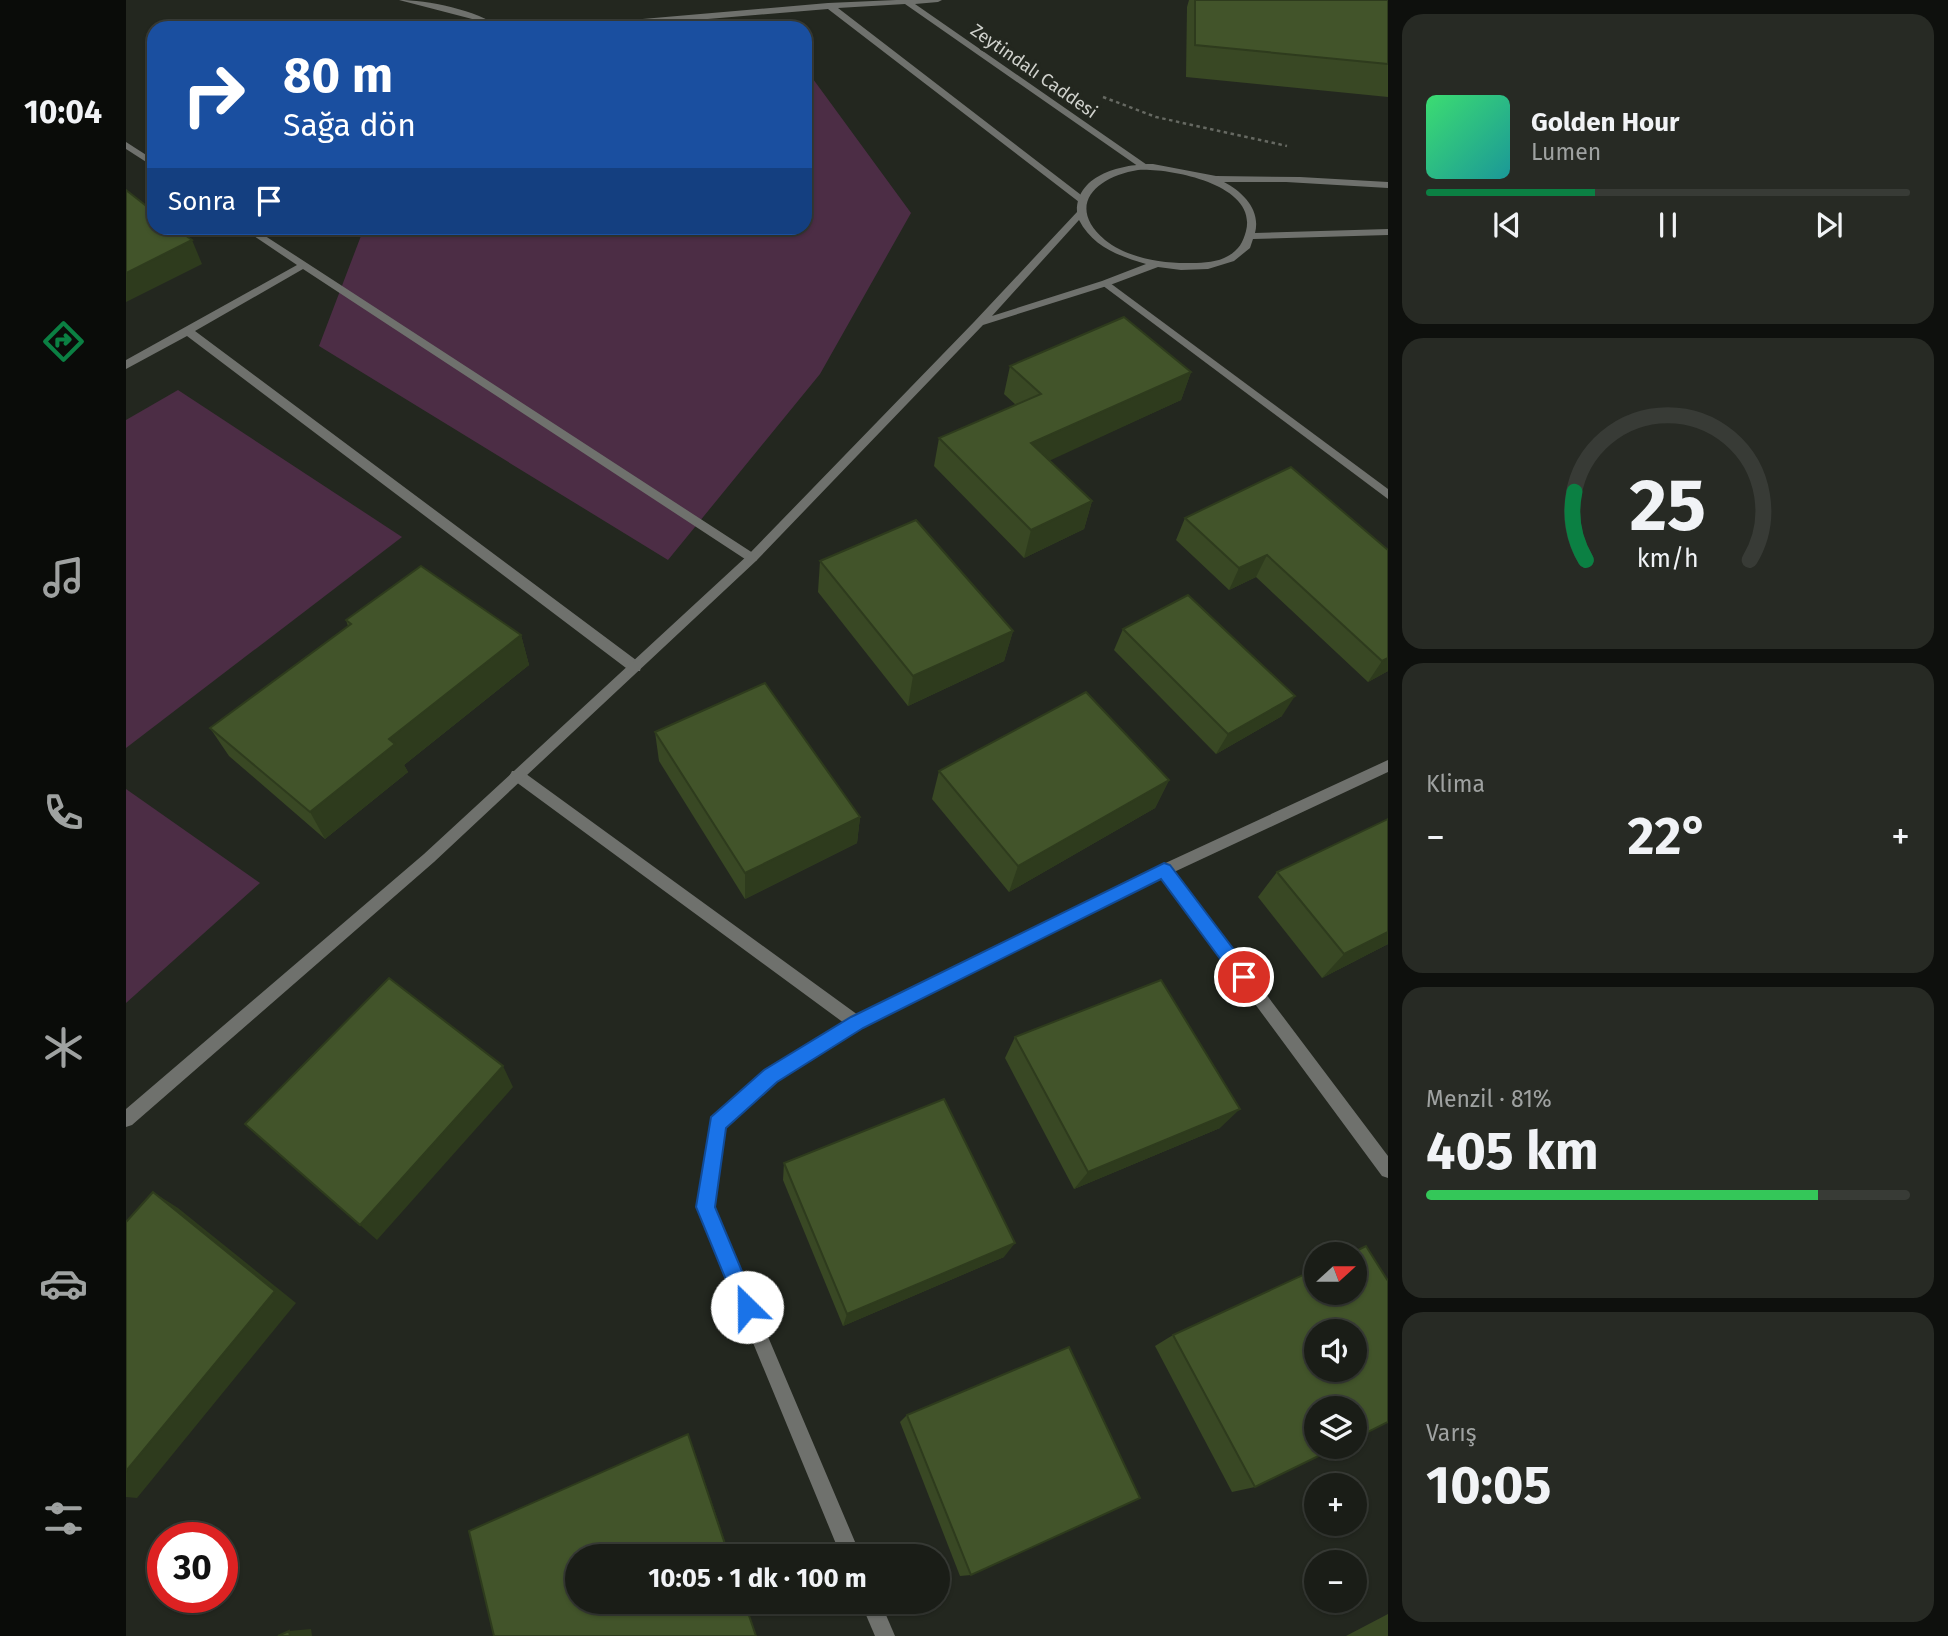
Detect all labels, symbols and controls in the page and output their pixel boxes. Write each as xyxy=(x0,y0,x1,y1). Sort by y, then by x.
street label: Zeytindalı Caddesi xyxy=(966,19,1102,123)
text: 80 m xyxy=(283,46,393,105)
icon: right xyxy=(168,49,259,140)
text: 10:04 xyxy=(24,93,102,131)
text: Sağa dön xyxy=(283,106,416,144)
text: Golden Hour xyxy=(1531,107,1679,138)
text: Lumen xyxy=(1531,138,1601,166)
icon: arrive xyxy=(250,182,288,220)
text: Sonra xyxy=(168,186,236,217)
icon: previous xyxy=(1488,206,1526,244)
icon: pause xyxy=(1649,206,1687,244)
icon: next xyxy=(1810,206,1848,244)
icon: directions xyxy=(39,317,88,366)
text: 25 xyxy=(1630,462,1706,549)
text: km/h xyxy=(1637,543,1699,573)
icon: music xyxy=(39,553,88,602)
text: Klima xyxy=(1426,770,1485,798)
icon: phone xyxy=(39,788,88,837)
text: 22° xyxy=(1628,805,1708,868)
text: − xyxy=(1426,814,1445,860)
text: + xyxy=(1891,814,1910,860)
pin xyxy=(1214,947,1274,1007)
icon: arrive xyxy=(1225,958,1263,996)
icon: climate xyxy=(39,1023,88,1072)
text: Menzil · 81% xyxy=(1426,1085,1552,1113)
text: 405 km xyxy=(1426,1120,1599,1183)
north arrow xyxy=(1304,1242,1367,1306)
map controls xyxy=(1304,1242,1367,1613)
icon: car xyxy=(39,1259,88,1308)
position arrow xyxy=(710,1270,784,1344)
button: sound xyxy=(1304,1319,1367,1382)
button: layers xyxy=(1304,1396,1367,1459)
text: Varış xyxy=(1426,1419,1477,1447)
text: 10:05 xyxy=(1426,1454,1551,1517)
button: + xyxy=(1304,1473,1367,1536)
icon: filters xyxy=(39,1494,88,1543)
speed limit sign: 30 xyxy=(147,1522,238,1613)
button: − xyxy=(1304,1550,1367,1613)
text: 10:05 · 1 dk · 100 m xyxy=(648,1563,867,1594)

